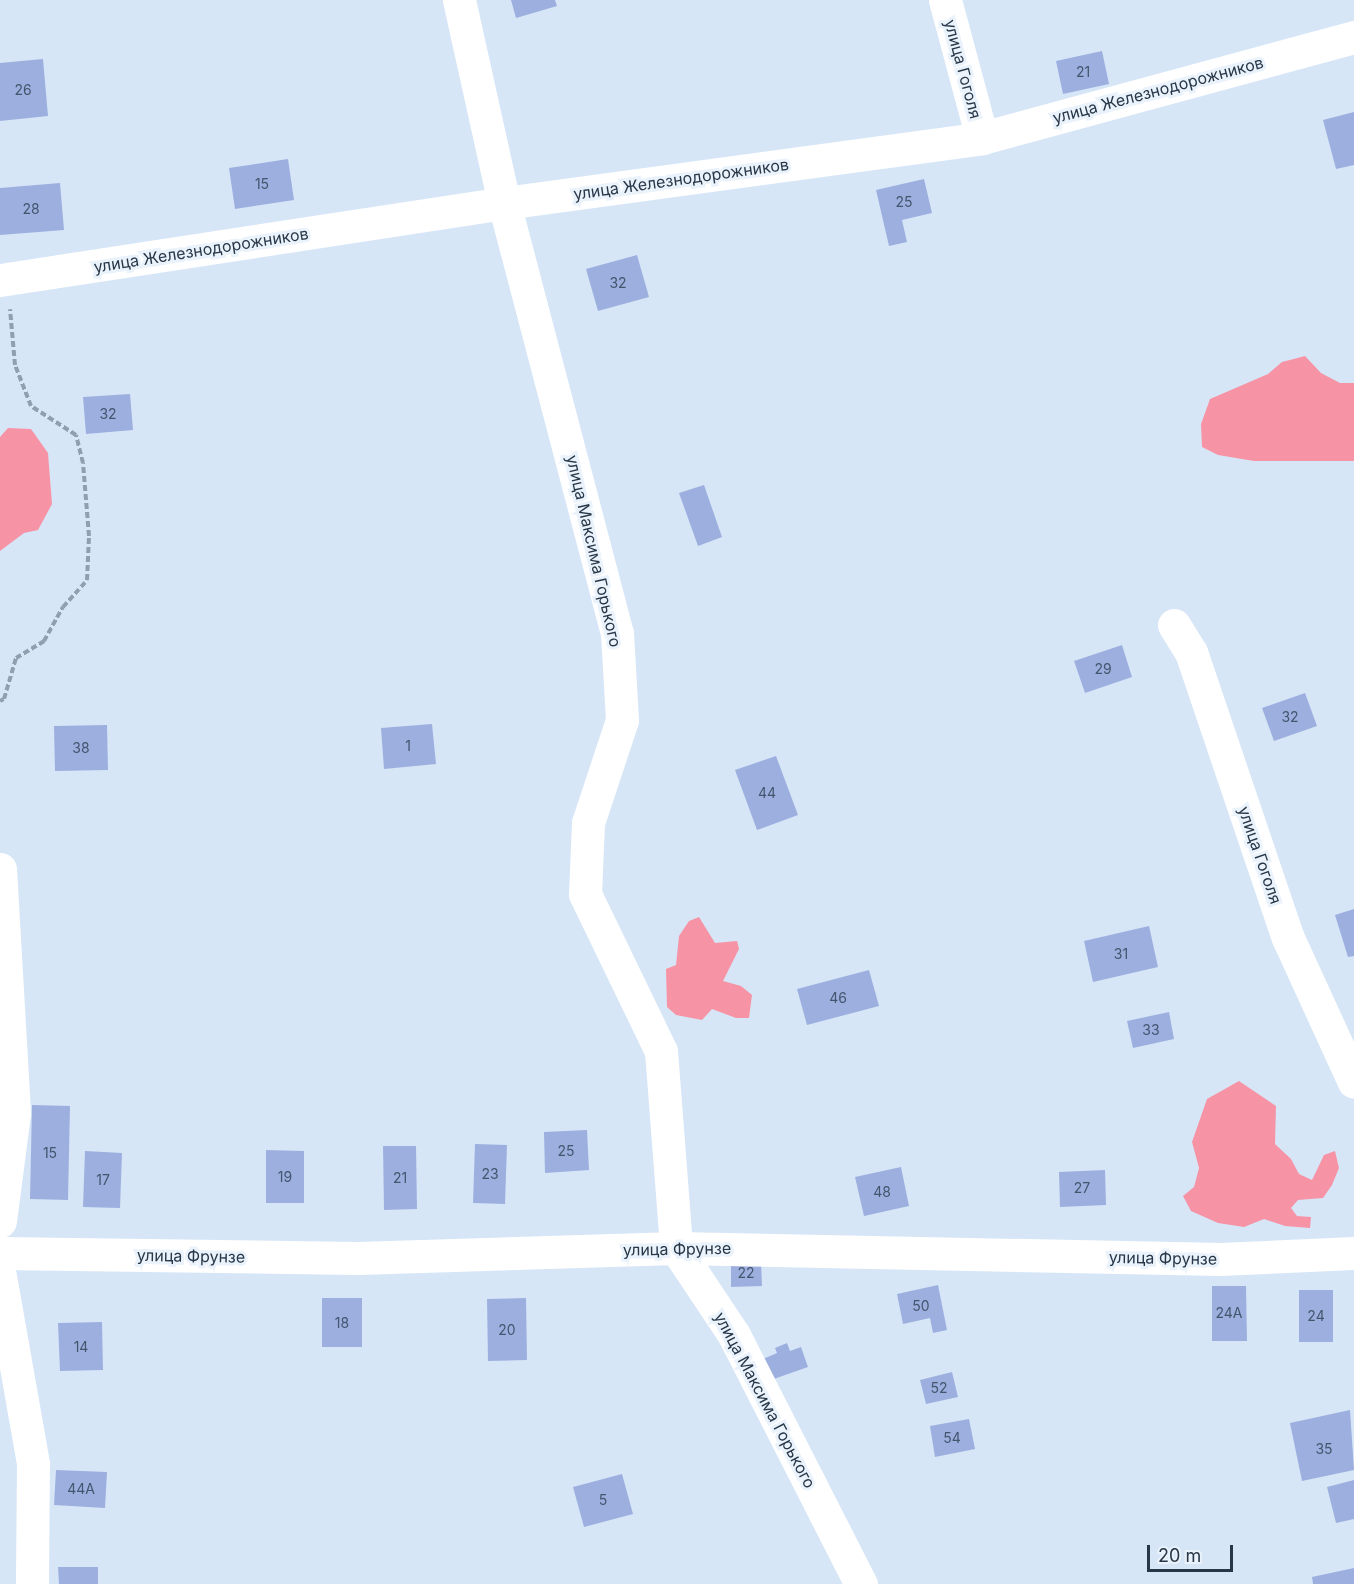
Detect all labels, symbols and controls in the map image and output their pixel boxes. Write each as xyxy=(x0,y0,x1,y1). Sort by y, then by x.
street label: улица Гоголя xyxy=(941,17,985,121)
street label: улица Железнодорожников xyxy=(1051,53,1265,127)
house number: 21 xyxy=(1076,64,1090,80)
house number: 26 xyxy=(14,82,32,98)
street label: улица Железнодорожников xyxy=(572,154,790,204)
house number: 15 xyxy=(255,176,269,192)
house number: 25 xyxy=(895,194,913,210)
house number: 28 xyxy=(22,201,40,217)
street label: улица Железнодорожников xyxy=(92,224,310,276)
house number: 32 xyxy=(609,275,627,291)
house number: 32 xyxy=(99,406,117,422)
street label: улица Максима Горького xyxy=(563,453,625,649)
house number: 29 xyxy=(1094,661,1112,677)
house number: 32 xyxy=(1281,709,1299,725)
house number: 1 xyxy=(405,738,411,754)
house number: 38 xyxy=(72,740,90,756)
house number: 44 xyxy=(758,785,776,801)
street label: улица Гоголя xyxy=(1234,804,1286,906)
house number: 31 xyxy=(1114,946,1128,962)
house number: 46 xyxy=(829,990,847,1006)
house number: 33 xyxy=(1142,1022,1160,1038)
house number: 25 xyxy=(557,1143,575,1159)
house number: 15 xyxy=(43,1145,57,1161)
house number: 23 xyxy=(481,1166,499,1182)
house number: 19 xyxy=(278,1169,292,1185)
house number: 21 xyxy=(393,1170,407,1186)
house number: 17 xyxy=(96,1172,110,1188)
house number: 27 xyxy=(1074,1180,1090,1196)
house number: 48 xyxy=(873,1184,891,1200)
street label: улица Фрунзе xyxy=(623,1238,731,1260)
street label: улица Фрунзе xyxy=(137,1245,245,1267)
street label: улица Фрунзе xyxy=(1109,1247,1217,1269)
house number: 22 xyxy=(737,1265,755,1281)
house number: 50 xyxy=(912,1298,930,1314)
house number: 24А xyxy=(1215,1305,1243,1321)
house number: 24 xyxy=(1307,1308,1325,1324)
street label: улица Максима Горького xyxy=(710,1309,820,1491)
house number: 18 xyxy=(335,1315,349,1331)
house number: 20 xyxy=(498,1322,516,1338)
house number: 14 xyxy=(74,1339,88,1355)
house number: 52 xyxy=(930,1380,948,1396)
house number: 54 xyxy=(943,1430,961,1446)
house number: 35 xyxy=(1315,1441,1333,1457)
house number: 44А xyxy=(67,1481,95,1497)
house number: 5 xyxy=(599,1492,607,1508)
scale bar xyxy=(1150,1533,1236,1571)
text: 20 m xyxy=(1158,1545,1201,1566)

